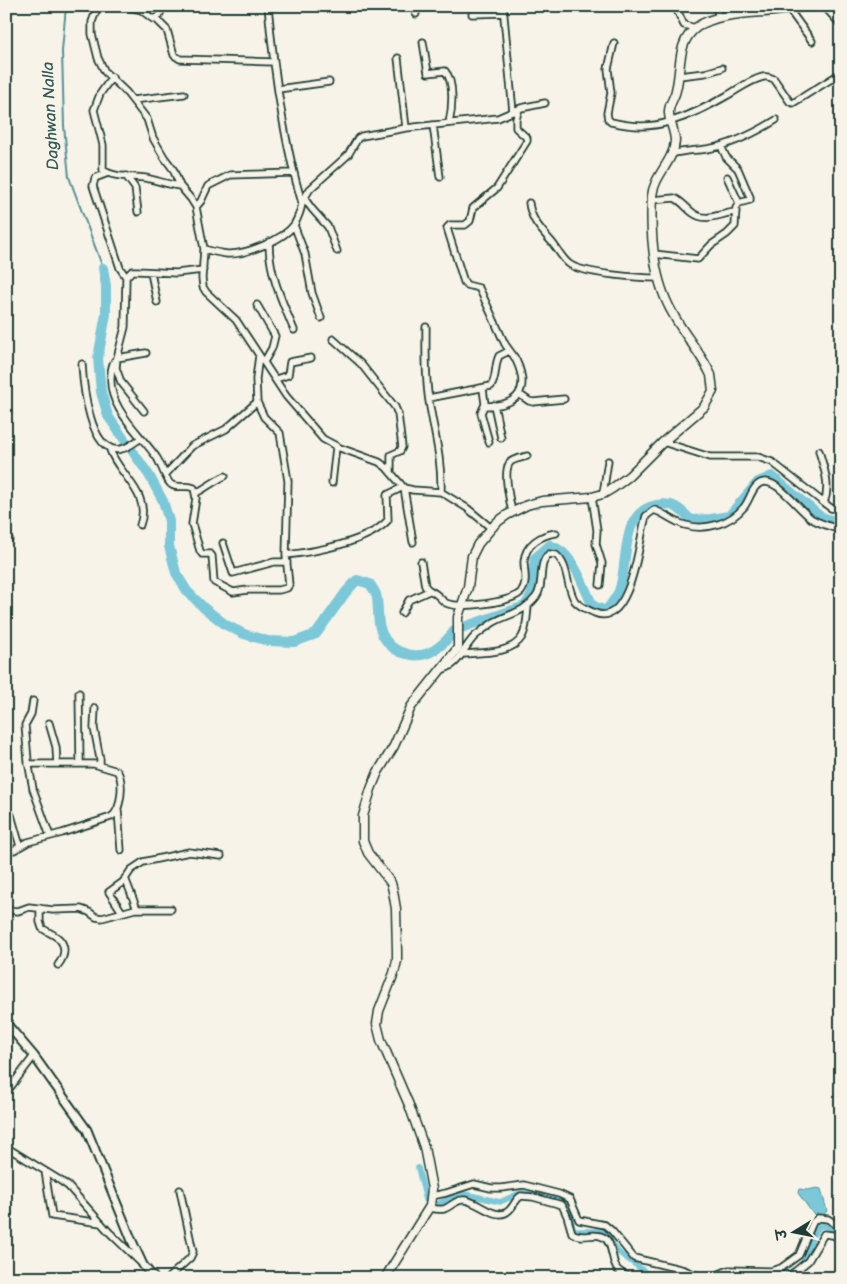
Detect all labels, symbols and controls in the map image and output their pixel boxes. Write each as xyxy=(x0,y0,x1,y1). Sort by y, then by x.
water label: Daghwan Nalla xyxy=(39,61,63,171)
north arrow xyxy=(770,1206,820,1256)
text: उ xyxy=(772,1226,791,1242)

